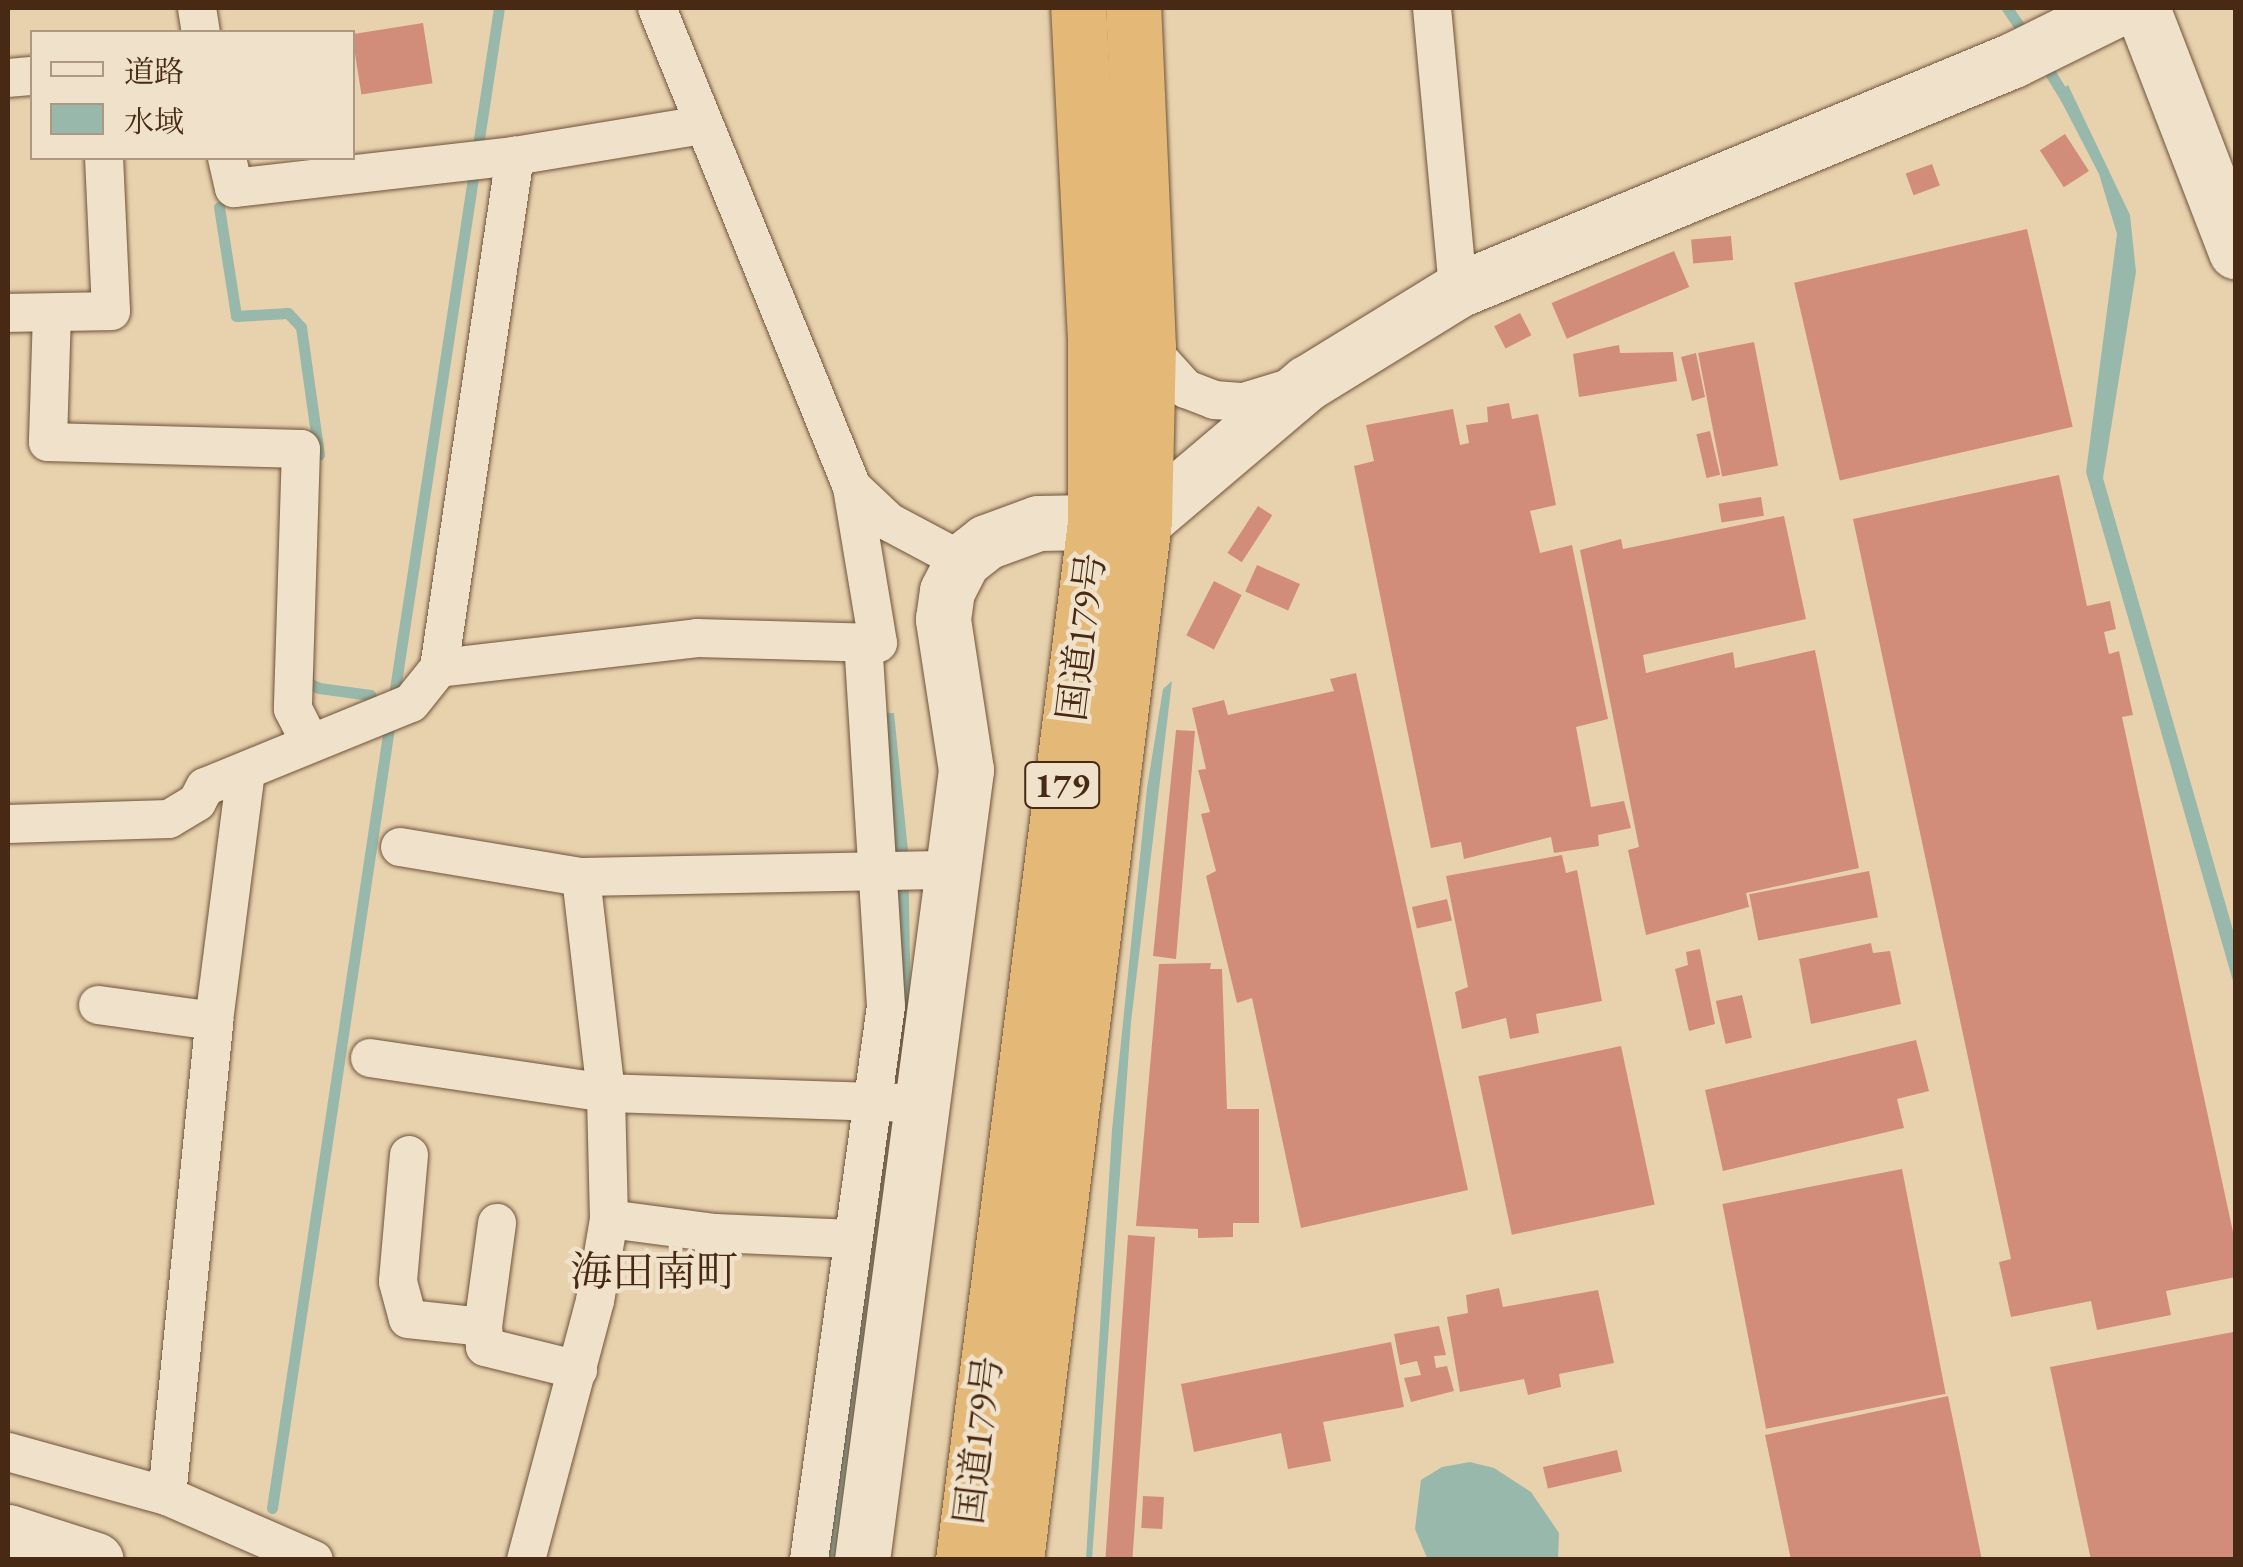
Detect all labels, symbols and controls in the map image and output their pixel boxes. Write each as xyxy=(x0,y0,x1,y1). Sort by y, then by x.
legend xyxy=(30,30,355,160)
text: 道路 xyxy=(124,52,184,91)
text: 水域 xyxy=(124,102,184,141)
street label: 国道179号 xyxy=(1048,550,1114,724)
road number: 179 xyxy=(1022,755,1102,815)
district label: 海田南町 xyxy=(570,1247,738,1297)
street label: 国道179号 xyxy=(945,1353,1011,1527)

